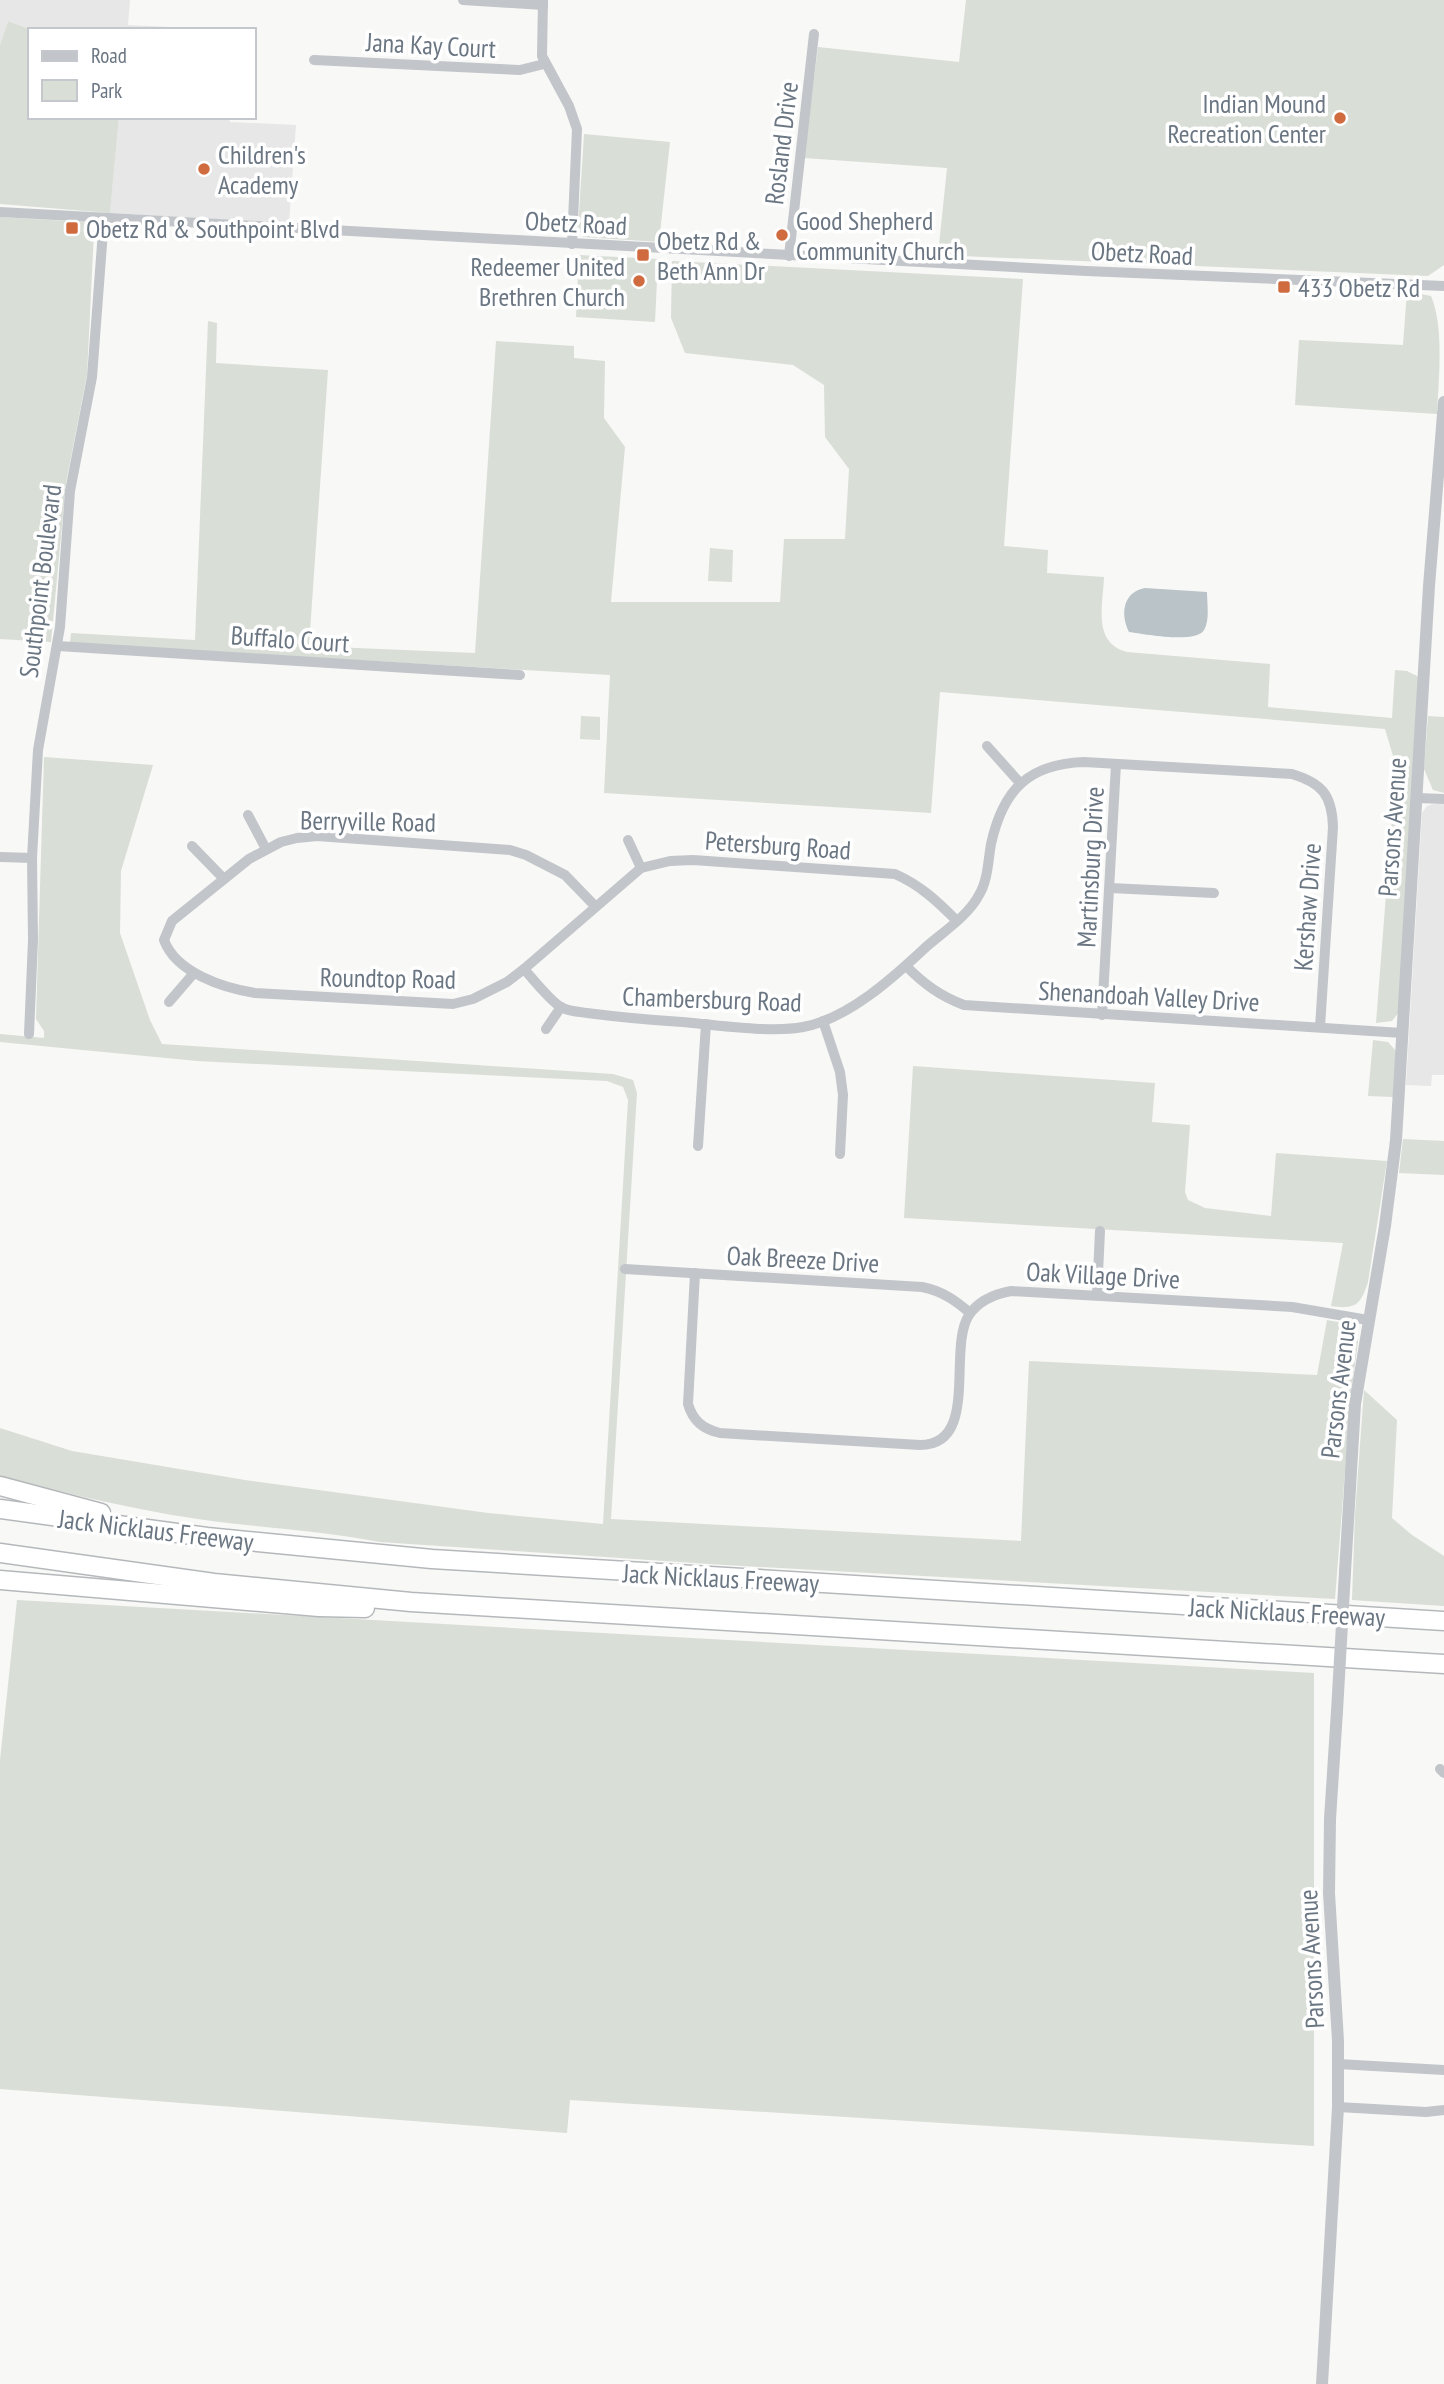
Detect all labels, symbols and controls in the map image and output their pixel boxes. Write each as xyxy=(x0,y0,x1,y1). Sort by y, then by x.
street label: Jana Kay Court xyxy=(364,25,497,65)
legend xyxy=(28,28,256,119)
text: Road xyxy=(91,42,127,69)
text: Park xyxy=(91,77,122,104)
street label: Rosland Drive xyxy=(757,80,805,206)
place label: Indian Mound Recreation Center xyxy=(1167,87,1326,150)
marker: Indian Mound Recreation Center xyxy=(1332,110,1348,126)
place label: Children's Academy xyxy=(218,138,306,201)
marker: Children's Academy xyxy=(196,161,212,177)
street label: Obetz Road xyxy=(524,204,628,242)
place label: Good Shepherd Community Church xyxy=(796,204,965,267)
place label: Obetz Rd & Southpoint Blvd xyxy=(86,212,340,245)
marker: Obetz Rd & Southpoint Blvd xyxy=(64,220,80,236)
place label: Obetz Rd & Beth Ann Dr xyxy=(657,224,765,287)
marker: Good Shepherd Community Church xyxy=(774,227,790,243)
street label: Obetz Road xyxy=(1090,234,1194,272)
marker: Obetz Rd & Beth Ann Dr xyxy=(635,247,651,263)
place label: Redeemer United Brethren Church xyxy=(470,250,625,313)
place label: 433 Obetz Rd xyxy=(1298,271,1420,304)
marker: Redeemer United Brethren Church xyxy=(631,273,647,289)
marker: 433 Obetz Rd xyxy=(1276,279,1292,295)
street label: Southpoint Boulevard xyxy=(12,482,68,680)
street label: Buffalo Court xyxy=(230,618,350,660)
street label: Parsons Avenue xyxy=(1371,756,1413,898)
street label: Martinsburg Drive xyxy=(1069,786,1111,948)
street label: Berryville Road xyxy=(300,803,436,839)
street label: Petersburg Road xyxy=(704,823,852,867)
street label: Kershaw Drive xyxy=(1286,842,1328,972)
street label: Roundtop Road xyxy=(320,960,456,996)
street label: Shenandoah Valley Drive xyxy=(1038,974,1260,1018)
street label: Chambersburg Road xyxy=(622,979,802,1019)
street label: Oak Breeze Drive xyxy=(726,1239,880,1279)
street label: Oak Village Drive xyxy=(1025,1254,1181,1296)
street label: Parsons Avenue xyxy=(1313,1318,1363,1460)
street label: Jack Nicklaus Freeway xyxy=(56,1502,256,1558)
street label: Jack Nicklaus Freeway xyxy=(621,1556,820,1600)
street label: Jack Nicklaus Freeway xyxy=(1187,1590,1386,1634)
street label: Parsons Avenue xyxy=(1291,1889,1331,2029)

